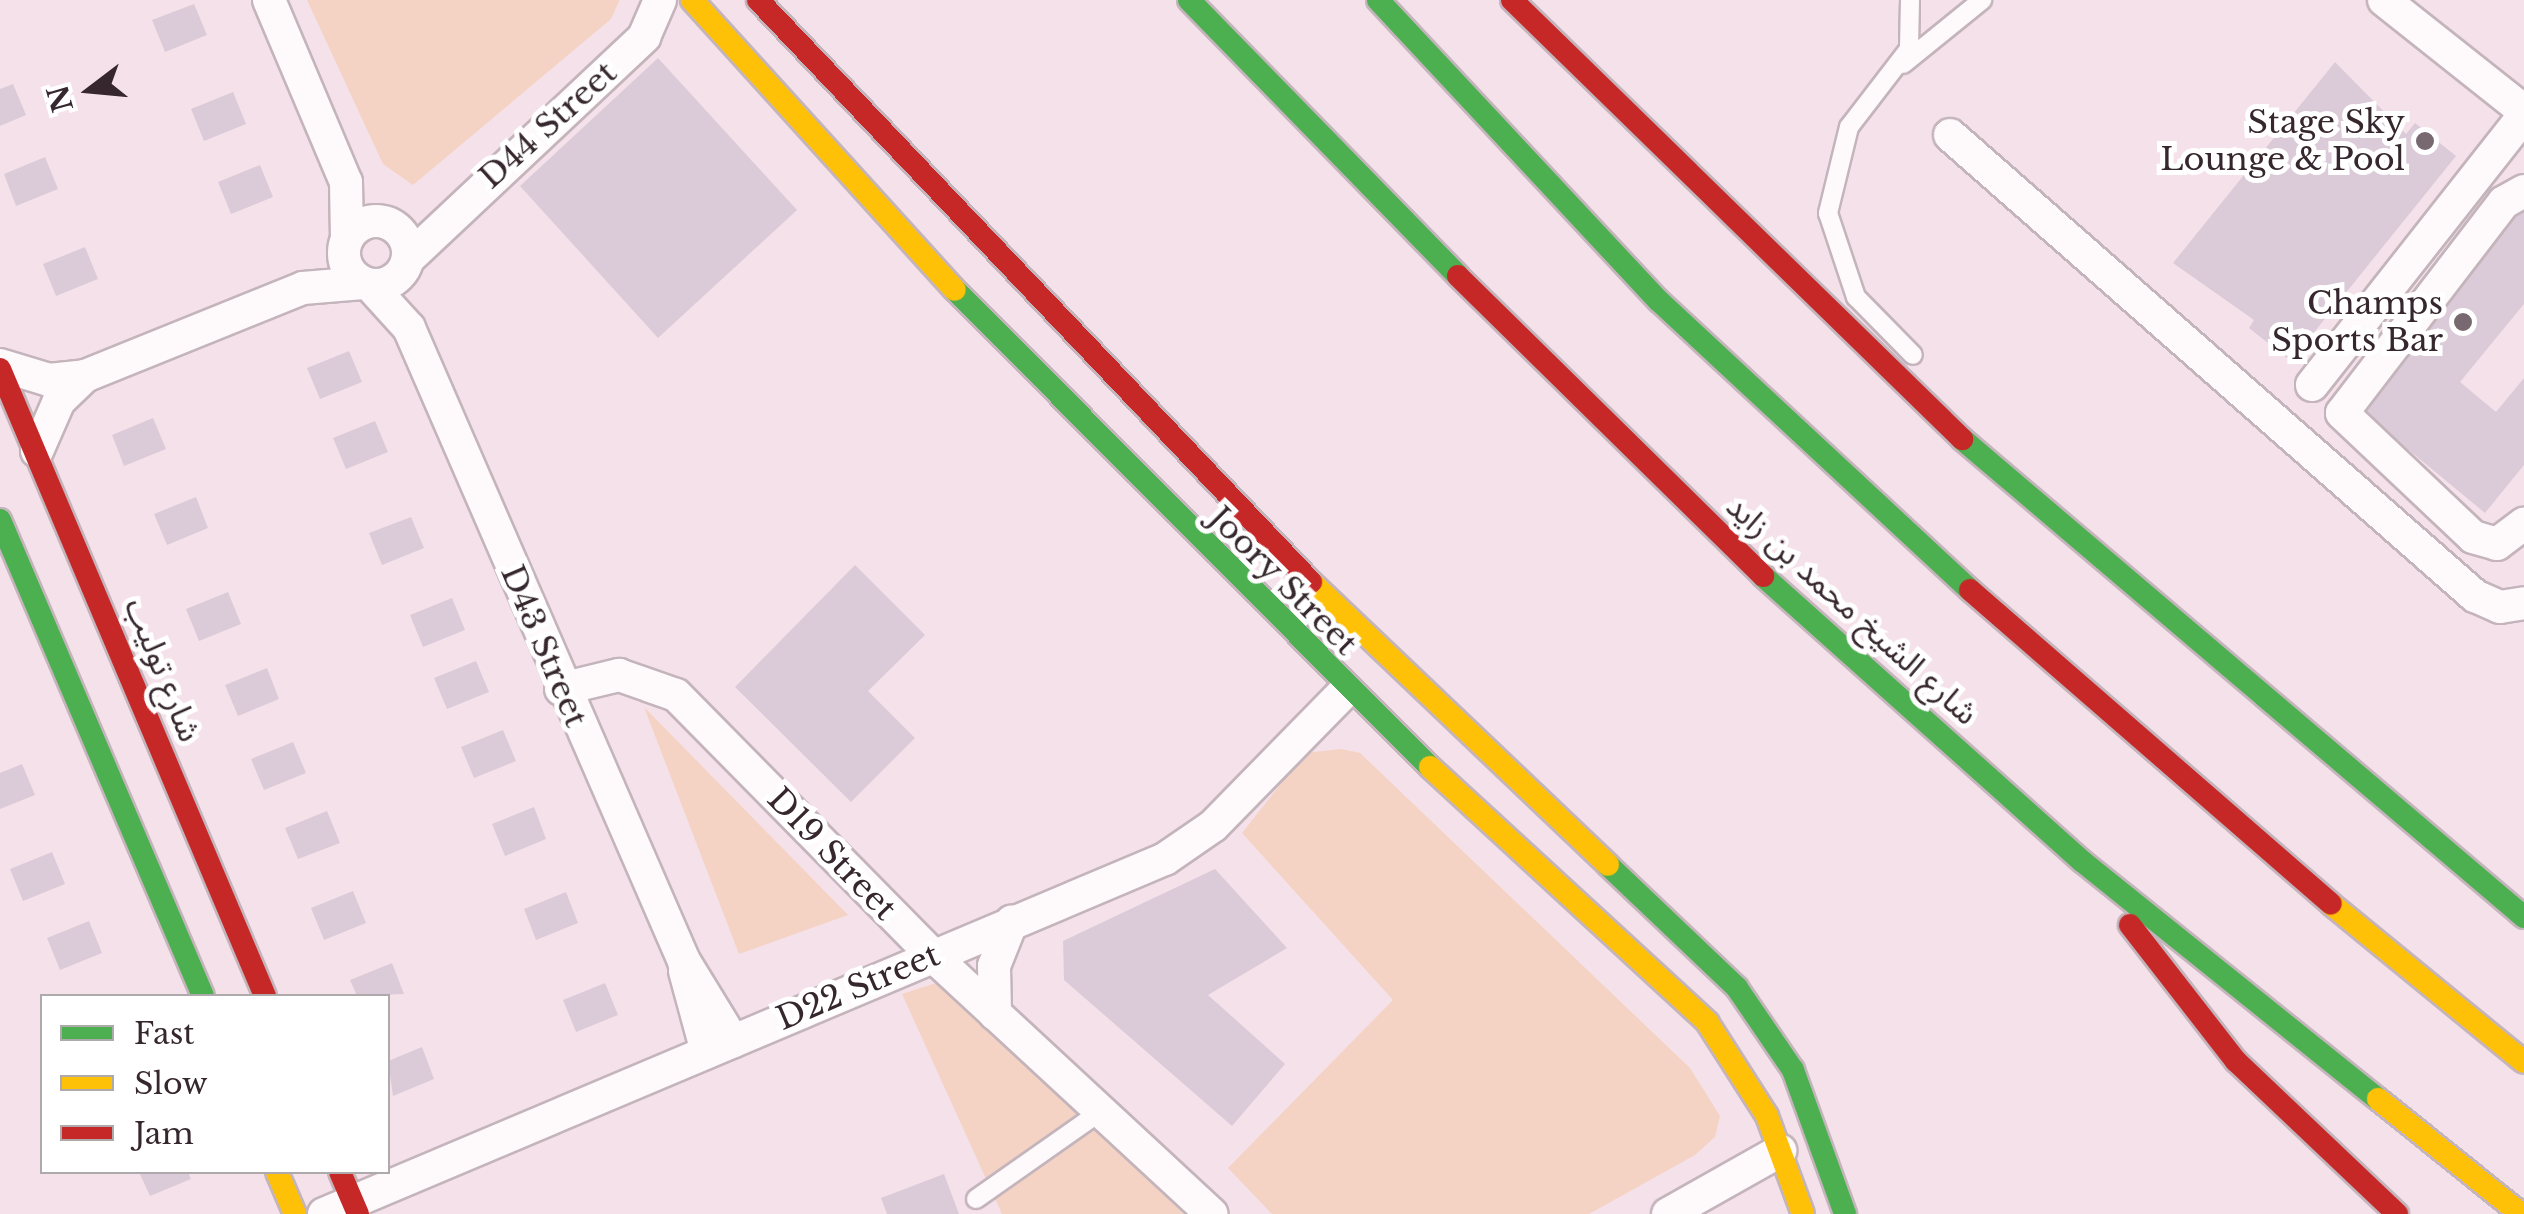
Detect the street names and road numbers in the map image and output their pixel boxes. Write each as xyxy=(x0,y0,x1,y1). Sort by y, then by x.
street label: D44 Street xyxy=(472,53,624,197)
street label: شارع الشيخ محمد بن زايد xyxy=(1718,487,1986,733)
street label: Joory Street xyxy=(1201,499,1365,663)
street label: D43 Street xyxy=(493,559,595,733)
street label: شارع توليب xyxy=(117,593,209,747)
street label: D19 Street xyxy=(760,780,904,928)
street label: D22 Street xyxy=(771,935,945,1039)

